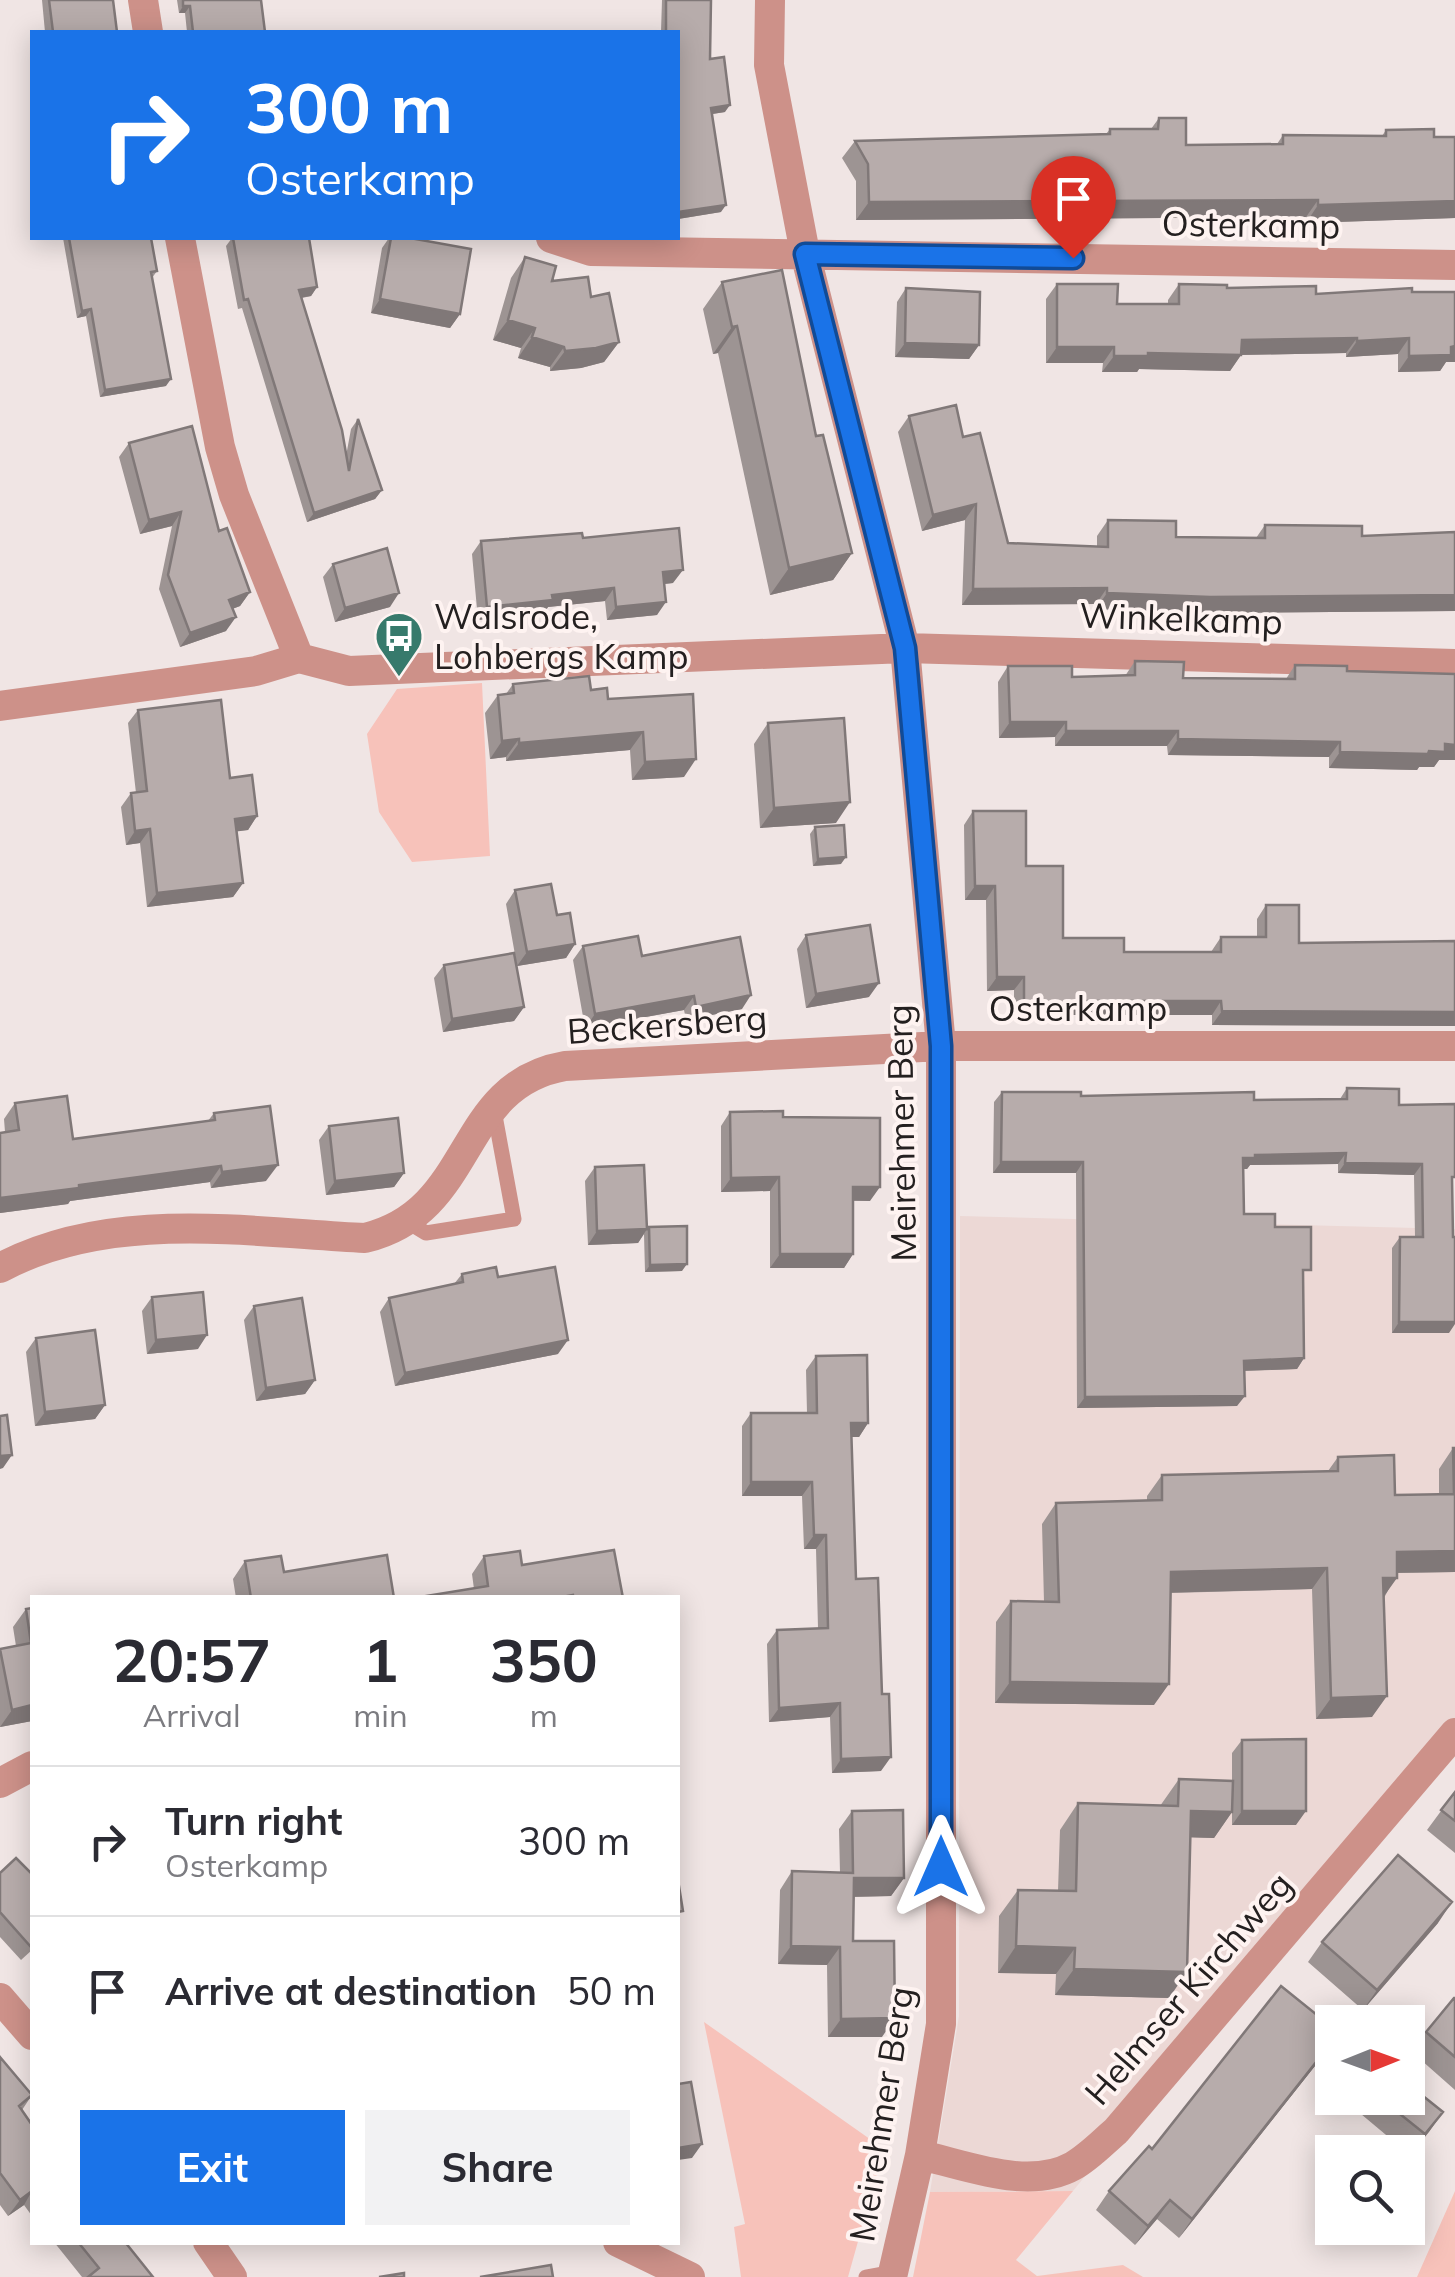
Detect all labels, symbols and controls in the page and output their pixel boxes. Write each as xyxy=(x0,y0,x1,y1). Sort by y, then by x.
text: 300 m xyxy=(245,63,453,151)
icon: right xyxy=(80,70,210,200)
text: Osterkamp xyxy=(245,150,475,206)
pin xyxy=(1031,156,1116,259)
icon: arrive xyxy=(1046,171,1101,226)
street label: Osterkamp xyxy=(1161,200,1341,248)
street label: Winkelkamp xyxy=(1079,592,1283,644)
place label: Walsrode, Lohbergs Kamp xyxy=(434,594,688,678)
bus stop icon: Walsrode, Lohbergs Kamp xyxy=(373,610,425,678)
street label: Osterkamp xyxy=(989,986,1167,1030)
street label: Beckersberg xyxy=(566,995,768,1053)
street label: Meirehmer Berg xyxy=(877,1004,925,1262)
text: 20:57 xyxy=(112,1622,271,1697)
text: 1 xyxy=(362,1622,398,1697)
text: 350 xyxy=(490,1622,598,1697)
text: Arrival xyxy=(143,1695,241,1735)
text: min xyxy=(353,1695,408,1735)
text: m xyxy=(530,1695,558,1735)
text: Turn right xyxy=(165,1797,342,1845)
icon: right xyxy=(80,1814,135,1869)
position arrow xyxy=(889,1815,993,1919)
text: 300 m xyxy=(518,1817,630,1865)
text: Osterkamp xyxy=(165,1845,328,1885)
street label: Helmser Kirchweg xyxy=(1075,1863,1301,2113)
icon: arrive xyxy=(80,1964,135,2019)
text: Arrive at destination xyxy=(165,1967,537,2015)
text: 50 m xyxy=(567,1967,656,2015)
street label: Meirehmer Berg xyxy=(839,1983,923,2245)
north arrow xyxy=(1315,2005,1425,2115)
map controls xyxy=(1315,2005,1425,2245)
button: Exit xyxy=(80,2110,345,2225)
button: Share xyxy=(365,2110,630,2225)
button: search xyxy=(1315,2135,1425,2245)

